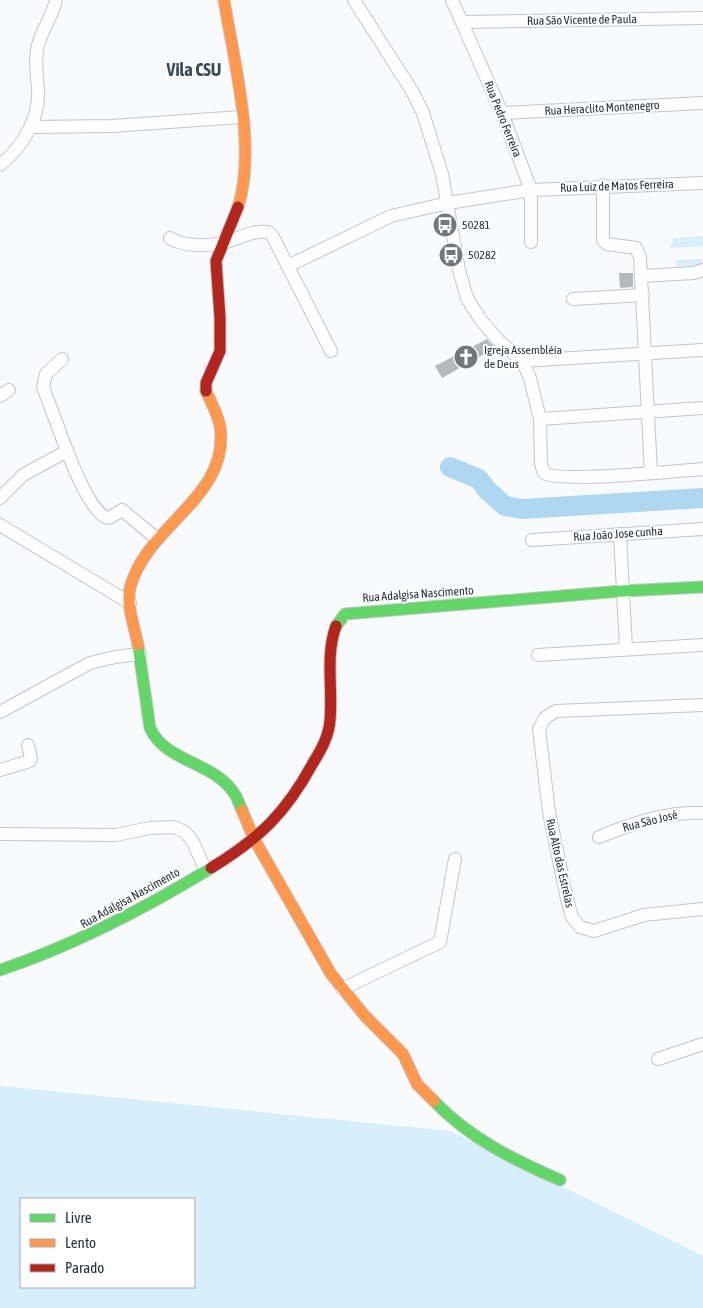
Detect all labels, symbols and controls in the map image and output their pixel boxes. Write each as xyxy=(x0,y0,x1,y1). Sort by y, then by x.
street label: Rua São Vicente de Paula xyxy=(527,12,637,28)
district label: Vila CSU xyxy=(166,59,221,80)
street label: Rua Pedro Ferreira xyxy=(481,79,525,159)
street label: Rua Heraclito Montenegro xyxy=(544,98,660,118)
street label: Rua Luiz de Matos Ferreira xyxy=(560,177,674,195)
bus stop icon: 50281 xyxy=(432,212,458,238)
place label: 50281 xyxy=(462,218,491,232)
bus stop icon: 50282 xyxy=(438,242,464,268)
place label: 50282 xyxy=(468,248,496,262)
place label: Igreja Assembléia de Deus xyxy=(484,343,562,371)
church icon: Igreja Assembléia de Deus xyxy=(453,344,479,370)
street label: Rua João Jose cunha xyxy=(573,524,663,544)
street label: Rua Adalgisa Nascimento xyxy=(362,583,474,605)
street label: Rua São José xyxy=(621,807,679,835)
street label: Rua Alto das Estrelas xyxy=(543,817,577,909)
street label: Rua Adalgisa Nascimento xyxy=(78,865,182,931)
legend xyxy=(20,1198,195,1288)
text: Livre xyxy=(65,1209,92,1226)
text: Lento xyxy=(65,1234,96,1251)
text: Parado xyxy=(65,1259,104,1276)

